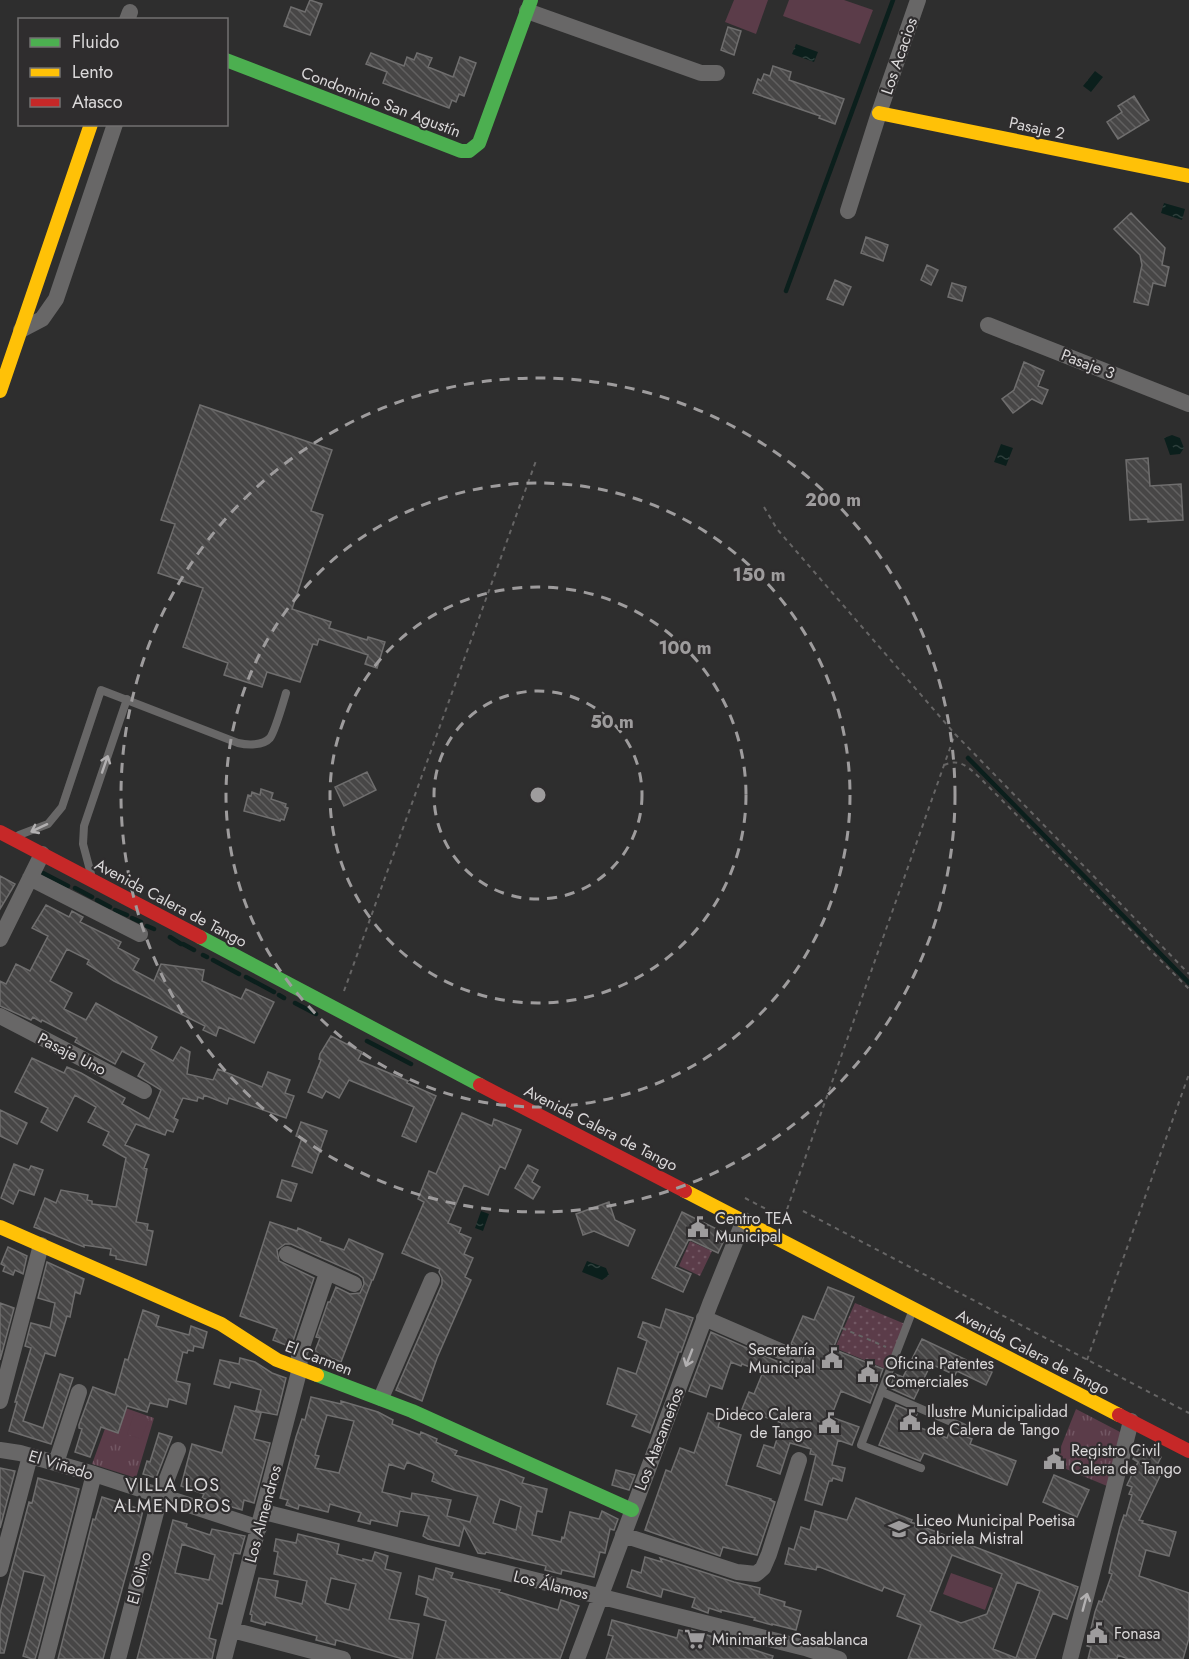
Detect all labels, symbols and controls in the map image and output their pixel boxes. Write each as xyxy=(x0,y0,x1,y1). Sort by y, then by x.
street label: Los Acacios xyxy=(875,14,923,98)
legend xyxy=(18,18,228,126)
text: Fluido xyxy=(72,29,120,55)
text: Lento xyxy=(72,59,113,85)
street label: Condominio San Agustín xyxy=(298,61,464,143)
text: Atasco xyxy=(72,89,123,115)
street label: Pasaje 2 xyxy=(1007,111,1067,145)
street label: Pasaje 3 xyxy=(1058,343,1118,385)
text: 200 m xyxy=(805,487,861,513)
text: 150 m xyxy=(733,562,785,588)
text: 100 m xyxy=(658,635,712,661)
text: 50 m xyxy=(590,709,634,735)
one-way arrow xyxy=(100,755,111,774)
centre of rings xyxy=(528,785,548,805)
one-way arrow xyxy=(30,822,48,834)
street label: Avenida Calera de Tango xyxy=(91,853,251,953)
street label: Pasaje Uno xyxy=(34,1027,111,1081)
street label: Avenida Calera de Tango xyxy=(520,1079,682,1177)
place label: Centro TEA Municipal xyxy=(715,1207,792,1248)
public building icon: Centro TEA Municipal xyxy=(686,1215,710,1239)
street label: Avenida Calera de Tango xyxy=(952,1303,1114,1401)
street label: El Carmen xyxy=(282,1335,356,1381)
place label: Secretaría Municipal xyxy=(748,1338,815,1379)
public building icon: Secretaría Municipal xyxy=(820,1346,844,1370)
one-way arrow xyxy=(683,1349,694,1367)
place label: Oficina Patentes Comerciales xyxy=(885,1352,994,1393)
public building icon: Oficina Patentes Comerciales xyxy=(856,1360,880,1384)
street label: Los Atacameños xyxy=(629,1384,689,1494)
place label: Ilustre Municipalidad de Calera de Tango xyxy=(927,1400,1068,1441)
place label: Dideco Calera de Tango xyxy=(715,1403,812,1444)
public building icon: Ilustre Municipalidad de Calera de Tango xyxy=(898,1408,922,1432)
public building icon: Dideco Calera de Tango xyxy=(817,1411,841,1435)
place label: Registro Civil Calera de Tango xyxy=(1071,1439,1182,1480)
street label: El Viñedo xyxy=(26,1444,96,1486)
public building icon: Registro Civil Calera de Tango xyxy=(1042,1447,1066,1471)
street label: Los Almendros xyxy=(239,1463,287,1565)
district label: VILLA LOS ALMENDROS xyxy=(114,1472,232,1519)
place label: Liceo Municipal Poetisa Gabriela Mistral xyxy=(916,1509,1075,1550)
school or university icon: Liceo Municipal Poetisa Gabriela Mistral xyxy=(887,1517,911,1541)
street label: El Olivo xyxy=(121,1549,157,1607)
street label: Los Álamos xyxy=(511,1565,591,1605)
one-way arrow xyxy=(1079,1593,1091,1612)
public building icon: Fonasa xyxy=(1085,1621,1109,1645)
place label: Fonasa xyxy=(1114,1622,1161,1645)
supermarket icon: Minimarket Casablanca xyxy=(683,1627,707,1651)
place label: Minimarket Casablanca xyxy=(712,1628,868,1651)

